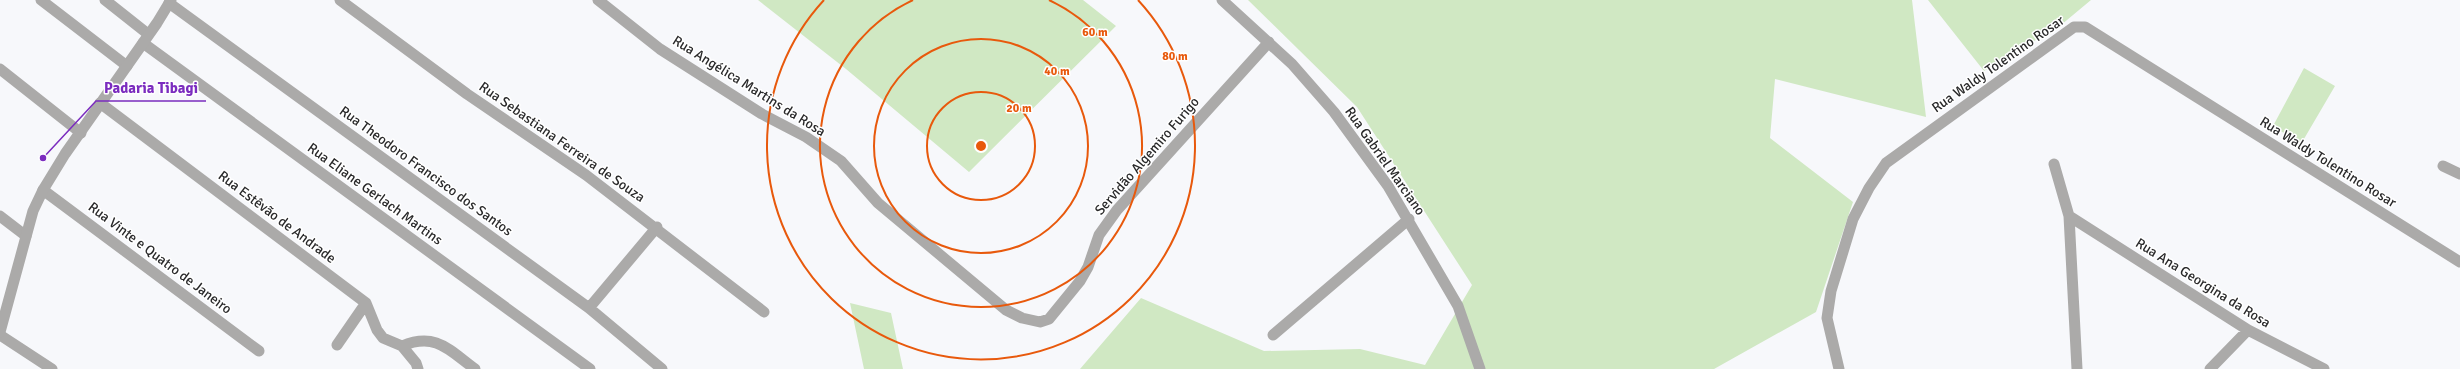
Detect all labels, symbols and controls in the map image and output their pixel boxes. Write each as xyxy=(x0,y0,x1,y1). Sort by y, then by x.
street label: Rua Waldy Tolentino Rosar xyxy=(1928,11,2068,116)
text: 60 m xyxy=(1082,25,1108,40)
street label: Rua Angélica Martins da Rosa xyxy=(669,32,829,140)
text: 80 m xyxy=(1162,49,1188,64)
text: 40 m xyxy=(1044,64,1070,79)
callout: Padaria Tibagi xyxy=(96,74,206,101)
street label: Rua Sebastiana Ferreira de Souza xyxy=(476,78,648,206)
text: Padaria Tibagi xyxy=(104,79,198,97)
street label: Servidão Algemiro Furigo xyxy=(1091,94,1203,218)
text: 20 m xyxy=(1006,101,1032,116)
street label: Rua Theodoro Francisco dos Santos xyxy=(336,103,516,239)
street label: Rua Gabriel Marciano xyxy=(1341,103,1429,219)
street label: Rua Waldy Tolentino Rosar xyxy=(2257,113,2400,211)
street label: Rua Eliane Gerlach Martins xyxy=(304,139,446,249)
centre of rings xyxy=(974,139,988,153)
street label: Rua Estêvão de Andrade xyxy=(215,167,339,267)
street label: Rua Vinte e Quatro de Janeiro xyxy=(85,198,235,318)
street label: Rua Ana Georgina da Rosa xyxy=(2132,234,2274,332)

